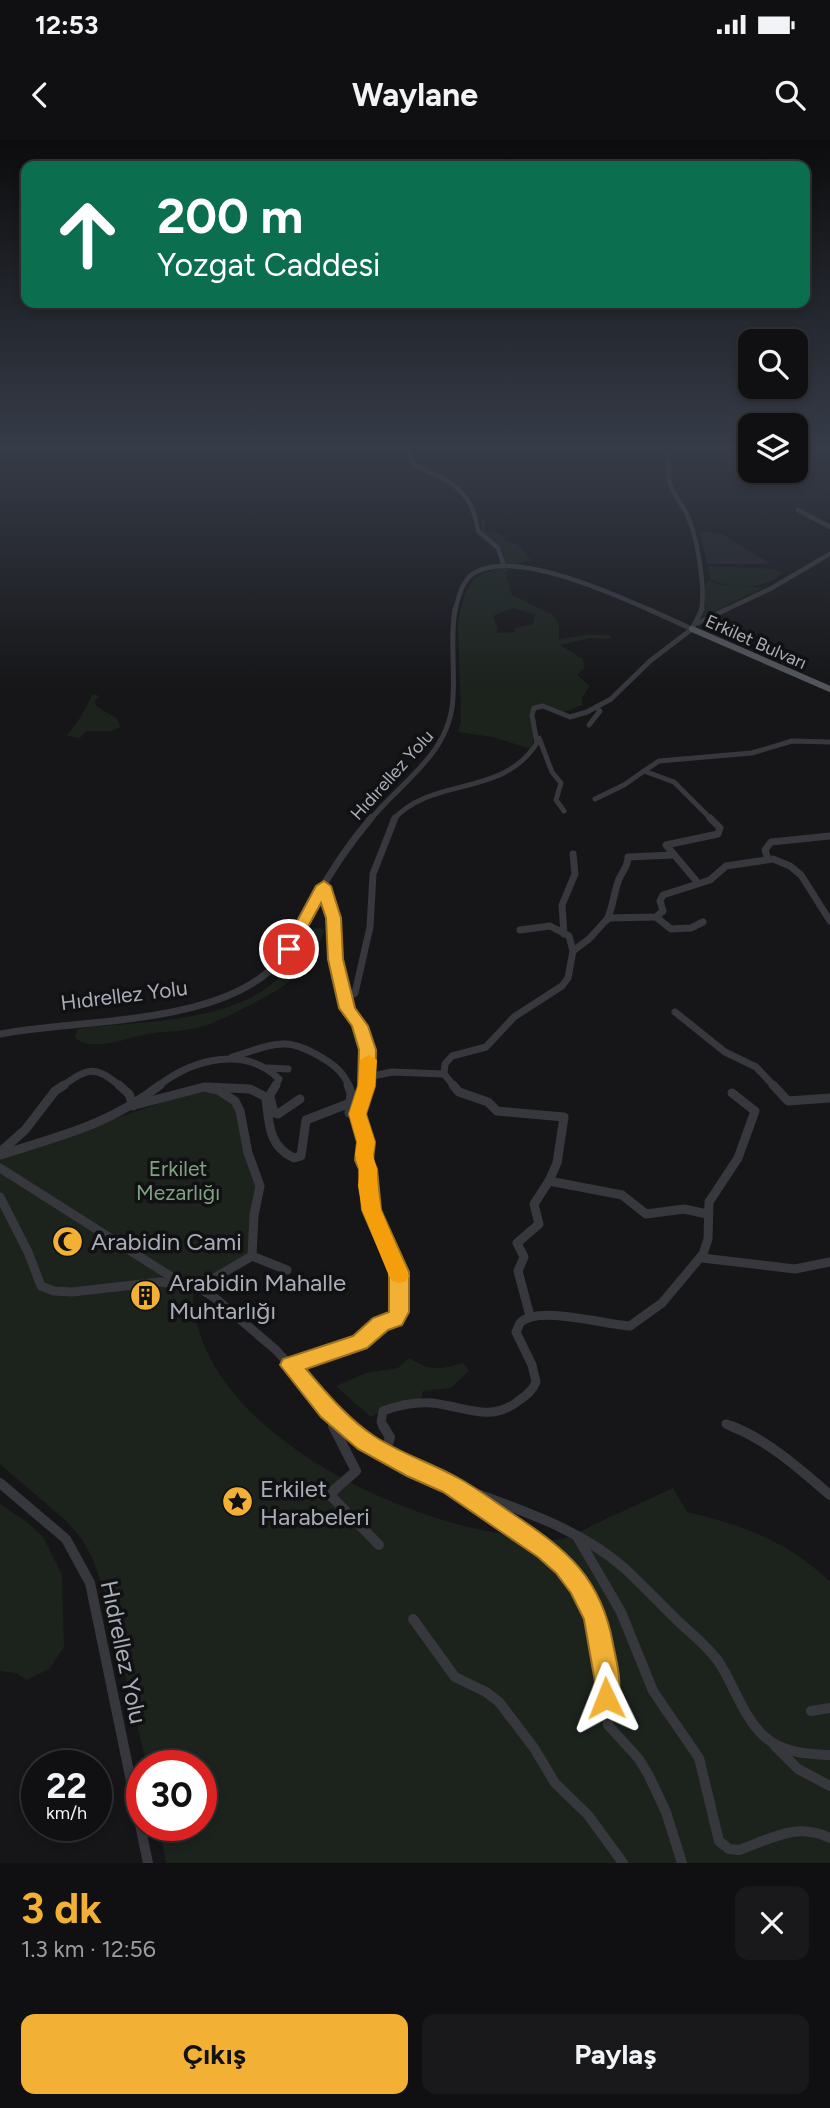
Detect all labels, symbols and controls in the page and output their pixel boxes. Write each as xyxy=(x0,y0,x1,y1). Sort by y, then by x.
text: 12:53 xyxy=(35,9,98,41)
icon: back xyxy=(21,76,59,114)
text: Waylane xyxy=(352,76,478,114)
icon: search xyxy=(771,76,809,114)
text: 200 m xyxy=(157,186,303,245)
icon: ahead xyxy=(42,189,133,280)
text: Yozgat Caddesi xyxy=(157,246,381,284)
map controls xyxy=(738,329,808,483)
button: search xyxy=(738,329,808,399)
button: layers xyxy=(738,413,808,483)
street label: Erkilet Bulvarı xyxy=(702,610,810,674)
street label: Hıdırellez Yolu xyxy=(346,725,438,825)
pin xyxy=(259,919,319,979)
icon: arrive xyxy=(270,930,308,968)
street label: Hıdrellez Yolu xyxy=(59,975,189,1015)
park label: Erkilet Mezarlığı xyxy=(136,1156,220,1205)
mosque icon: Arabidin Cami xyxy=(51,1224,85,1258)
place label: Arabidin Cami xyxy=(91,1227,242,1256)
place label: Arabidin Mahalle Muhtarlığı xyxy=(169,1268,346,1325)
building icon: Arabidin Mahalle Muhtarlığı xyxy=(129,1279,163,1313)
place label: Erkilet Harabeleri xyxy=(260,1474,370,1531)
place icon: Erkilet Harabeleri xyxy=(220,1485,254,1519)
street label: Hıdrellez Yolu xyxy=(95,1578,153,1726)
position arrow xyxy=(569,1661,643,1735)
speed limit sign: 30 xyxy=(126,1750,217,1841)
text: 22 xyxy=(46,1765,87,1807)
text: km/h xyxy=(46,1802,87,1824)
text: 3 dk xyxy=(21,1883,102,1934)
button: close xyxy=(735,1886,809,1960)
text: 1.3 km · 12:56 xyxy=(21,1935,156,1963)
button: Çıkış xyxy=(21,2014,408,2094)
button: Paylaş xyxy=(422,2014,809,2094)

